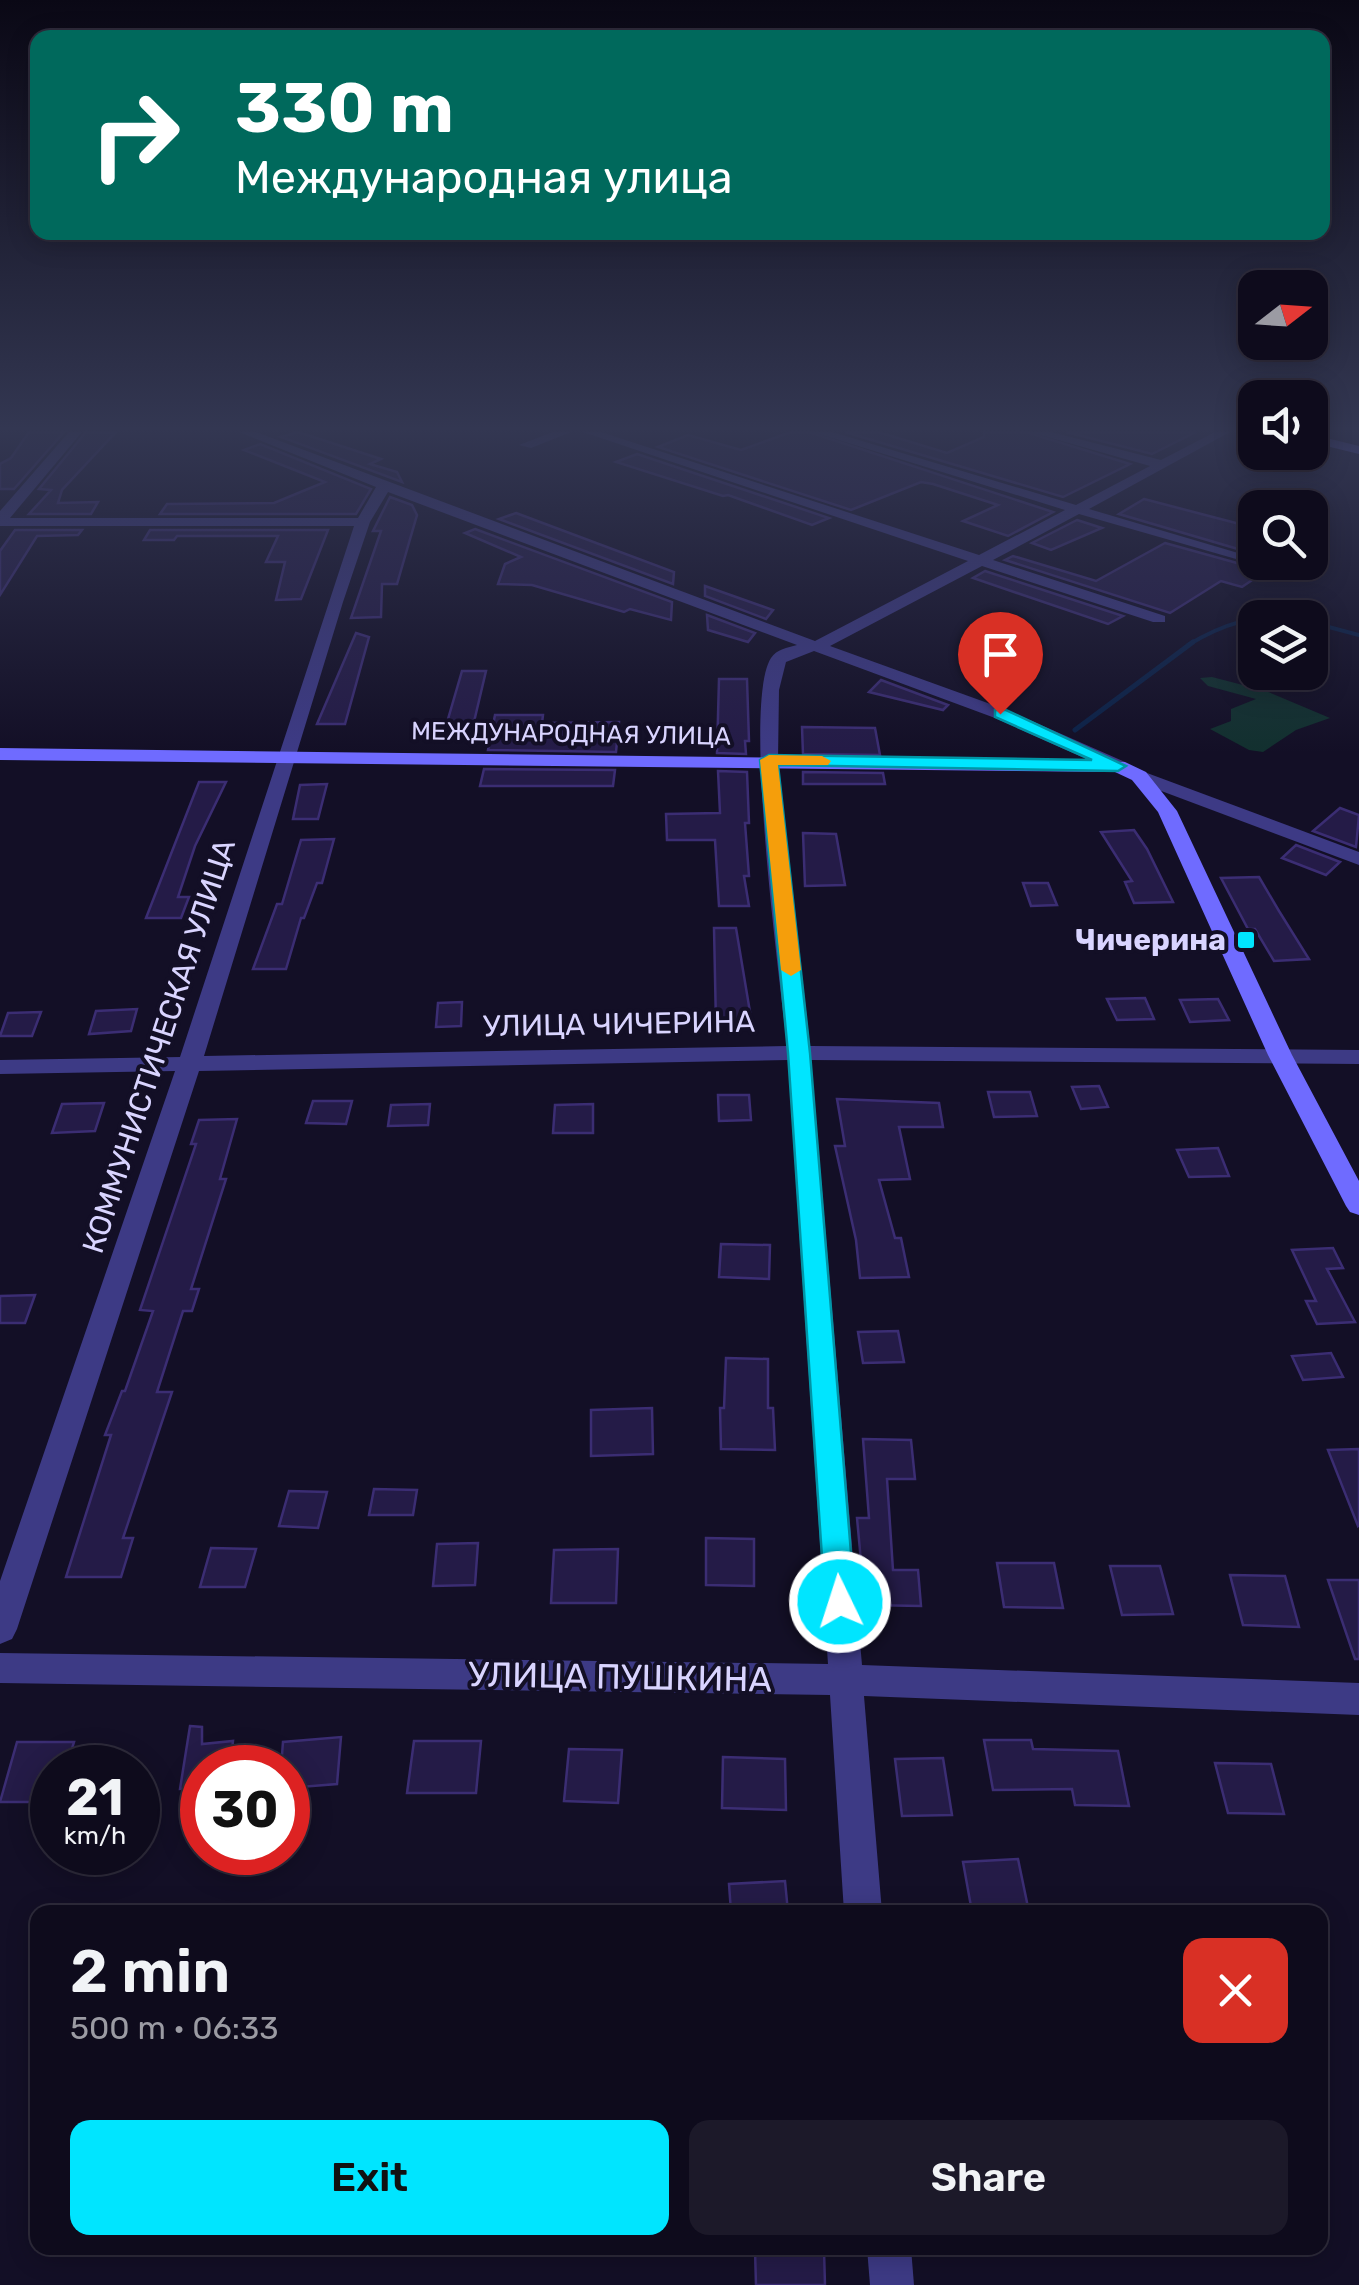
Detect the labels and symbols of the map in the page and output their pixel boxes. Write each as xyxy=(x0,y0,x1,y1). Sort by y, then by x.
north arrow xyxy=(1238,270,1328,360)
pin xyxy=(958,612,1043,715)
street label: МЕЖДУНАРОДНАЯ УЛИЦА xyxy=(411,716,731,751)
street label: КОММУНИСТИЧЕСКАЯ УЛИЦА xyxy=(75,834,243,1258)
place label: Чичерина xyxy=(1075,922,1226,958)
marker: Чичерина xyxy=(1235,929,1257,951)
street label: УЛИЦА ЧИЧЕРИНА xyxy=(483,1004,755,1044)
position arrow xyxy=(788,1550,892,1654)
street label: УЛИЦА ПУШКИНА xyxy=(468,1653,772,1701)
speed limit sign: 30 xyxy=(180,1745,310,1875)

